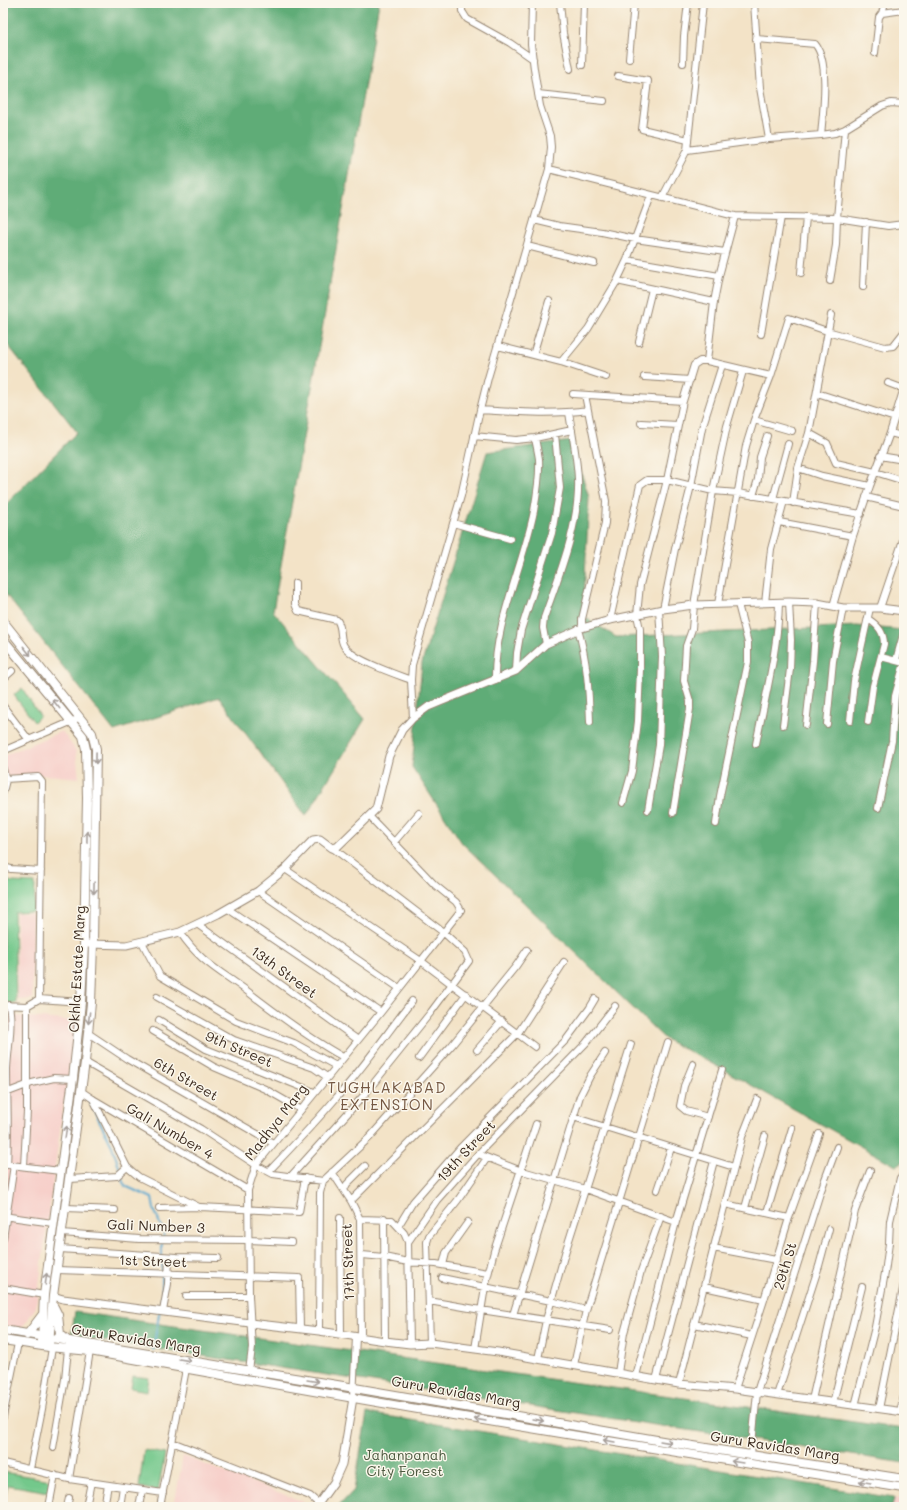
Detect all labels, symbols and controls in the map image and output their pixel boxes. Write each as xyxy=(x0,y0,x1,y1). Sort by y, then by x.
one-way arrow xyxy=(23,646,32,657)
one-way arrow xyxy=(51,698,60,709)
one-way arrow xyxy=(92,751,100,764)
one-way arrow xyxy=(83,831,90,844)
one-way arrow xyxy=(90,881,98,894)
street label: Okhla Estate Marg xyxy=(64,905,89,1033)
street label: 13th Street xyxy=(247,941,321,1002)
one-way arrow xyxy=(85,1011,93,1024)
street label: 9th Street xyxy=(203,1026,276,1071)
street label: 6th Street xyxy=(151,1052,222,1105)
district label: TUGHLAKABAD EXTENSION xyxy=(328,1077,446,1114)
street label: Madhya Marg xyxy=(240,1080,311,1164)
street label: Gali Number 4 xyxy=(123,1098,218,1164)
street label: 19th Street xyxy=(432,1116,499,1186)
one-way arrow xyxy=(62,1126,70,1139)
street label: Gali Number 3 xyxy=(107,1214,205,1237)
street label: 17th Street xyxy=(337,1223,358,1301)
street label: 29th St xyxy=(768,1240,801,1292)
street label: 1st Street xyxy=(119,1250,187,1271)
one-way arrow xyxy=(42,1273,50,1286)
street label: Guru Ravidas Marg xyxy=(70,1319,202,1358)
one-way arrow xyxy=(178,1356,191,1364)
street label: Guru Ravidas Marg xyxy=(390,1371,522,1412)
one-way arrow xyxy=(306,1377,319,1385)
one-way arrow xyxy=(474,1415,487,1423)
one-way arrow xyxy=(531,1416,544,1424)
street label: Guru Ravidas Marg xyxy=(709,1426,841,1465)
one-way arrow xyxy=(603,1437,616,1445)
one-way arrow xyxy=(659,1438,672,1446)
park label: Jahanpanah City Forest xyxy=(364,1445,446,1480)
one-way arrow xyxy=(731,1458,744,1466)
one-way arrow xyxy=(859,1478,872,1486)

